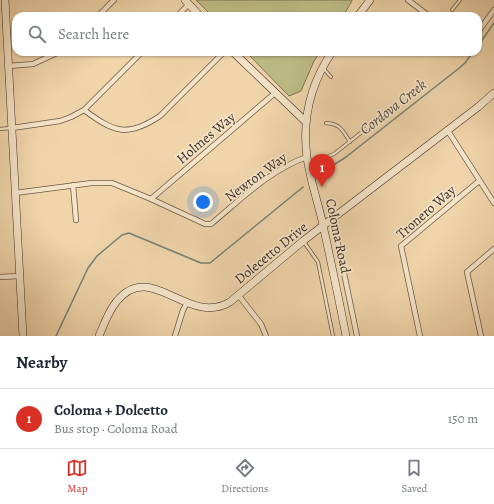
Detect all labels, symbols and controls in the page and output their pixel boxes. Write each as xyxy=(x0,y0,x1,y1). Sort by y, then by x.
search box xyxy=(12,12,482,56)
icon: search xyxy=(26,23,48,45)
text: Search here xyxy=(58,24,129,44)
water label: Cordova Creek xyxy=(356,74,431,139)
street label: Holmes Way xyxy=(173,107,240,168)
street label: Newton Way xyxy=(221,148,291,206)
pin: 1 xyxy=(309,154,335,187)
street label: Tronero Way xyxy=(392,180,460,243)
your location xyxy=(193,192,213,212)
street label: Coloma Road xyxy=(321,197,355,276)
street label: Dolecetto Drive xyxy=(230,218,312,288)
text: Nearby xyxy=(16,351,67,374)
text: Coloma + Dolcetto xyxy=(54,400,168,420)
text: 1 xyxy=(27,410,31,427)
text: 150 m xyxy=(448,410,478,427)
text: Bus stop · Coloma Road xyxy=(54,420,178,437)
tab: Map xyxy=(66,457,88,496)
tab: Directions xyxy=(221,457,269,496)
tab: Saved xyxy=(401,457,428,496)

